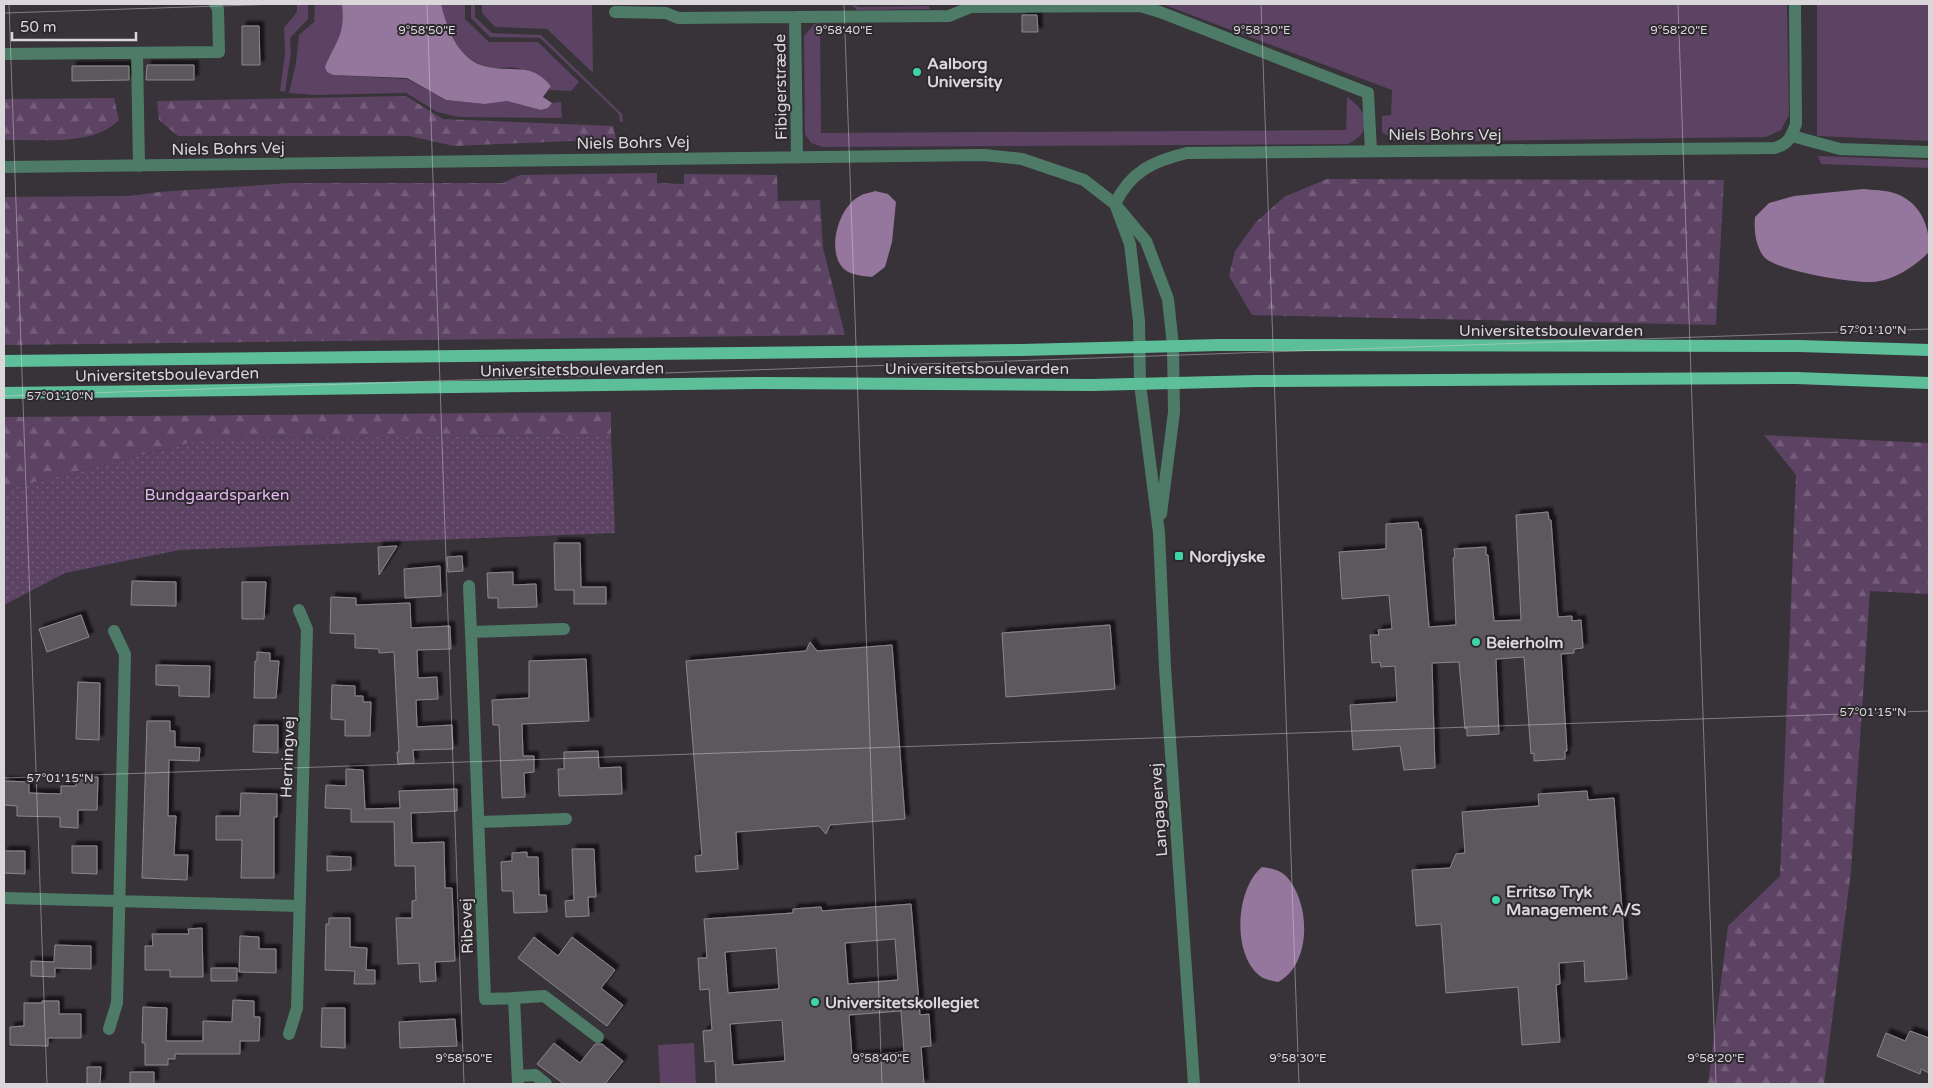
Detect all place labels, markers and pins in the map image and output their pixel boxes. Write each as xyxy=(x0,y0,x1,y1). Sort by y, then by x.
place label: Aalborg University xyxy=(927,54,1003,92)
marker: Aalborg University xyxy=(911,66,923,78)
place label: Nordjyske xyxy=(1189,547,1265,567)
marker: Nordjyske xyxy=(1173,550,1185,562)
place label: Beierholm xyxy=(1486,633,1563,653)
marker: Beierholm xyxy=(1470,636,1482,648)
place label: Erritsø Tryk Management A/S xyxy=(1506,882,1641,920)
marker: Erritsø Tryk Management A/S xyxy=(1490,894,1502,906)
place label: Universitetskollegiet xyxy=(825,993,980,1013)
marker: Universitetskollegiet xyxy=(809,996,821,1008)

